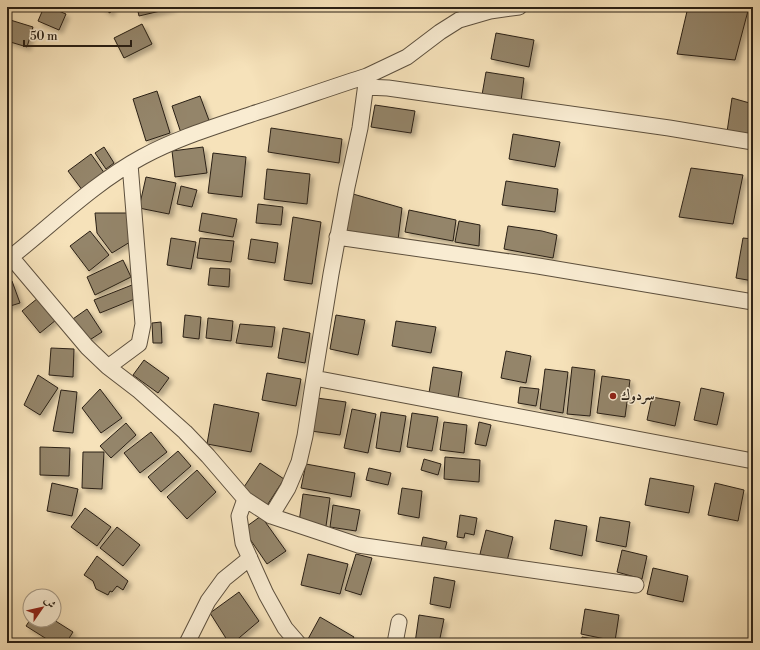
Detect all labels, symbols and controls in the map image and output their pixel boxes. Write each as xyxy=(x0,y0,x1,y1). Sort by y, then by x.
scale bar xyxy=(24,22,131,48)
text: 50 m xyxy=(30,29,58,44)
place label: سردوك xyxy=(621,387,655,405)
marker: سردوك xyxy=(608,391,618,401)
north arrow xyxy=(22,588,62,628)
text: ش xyxy=(41,595,58,611)

